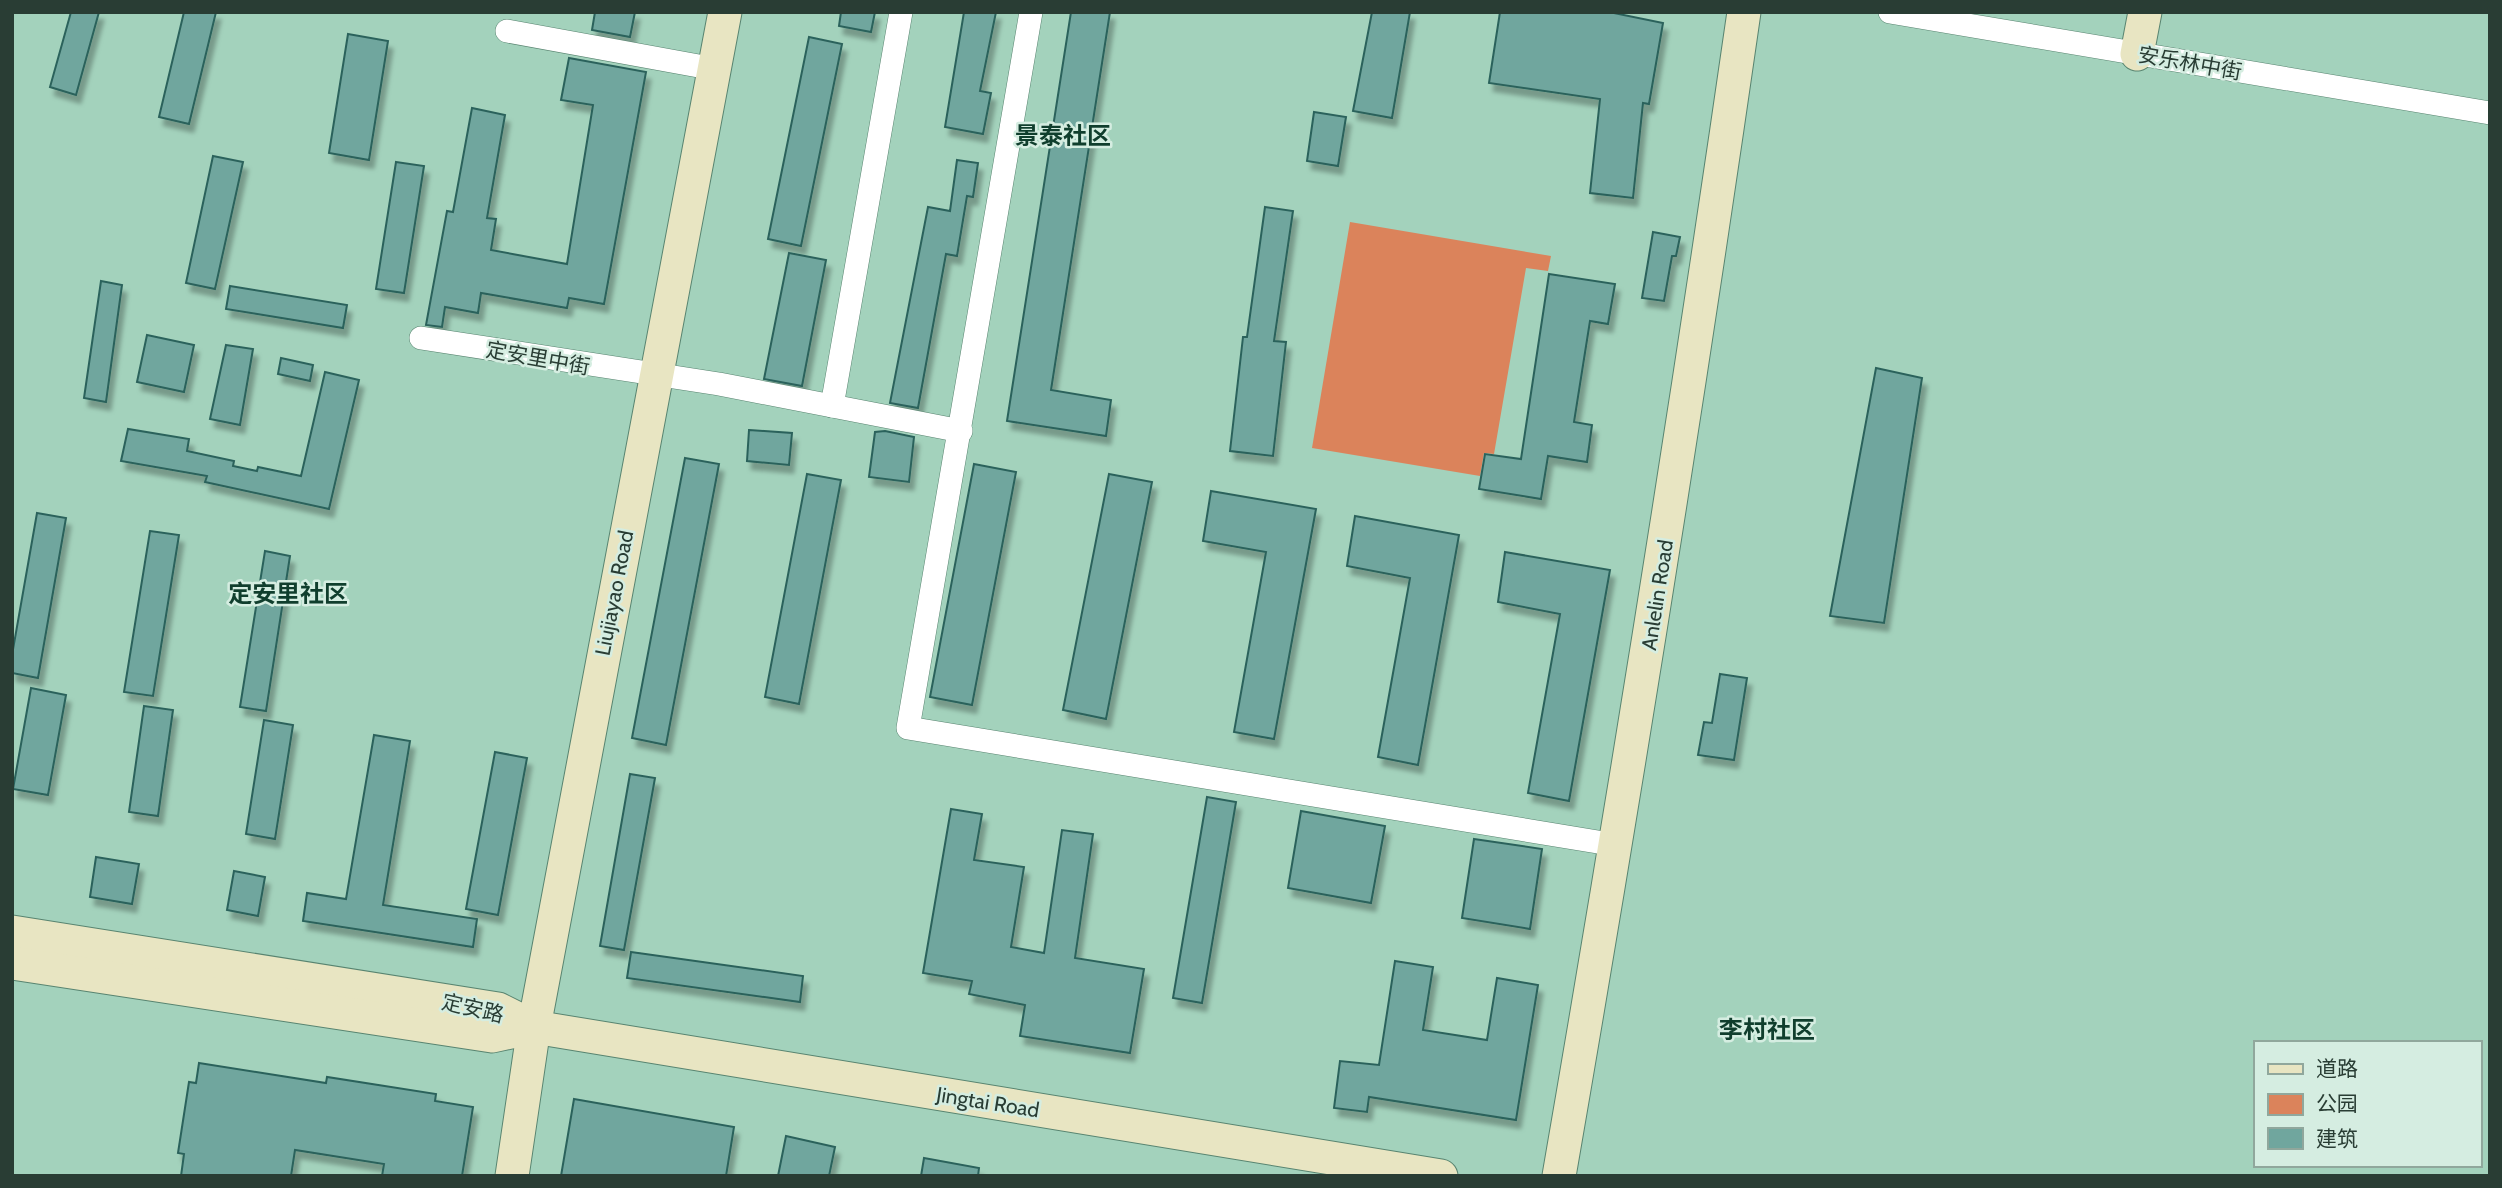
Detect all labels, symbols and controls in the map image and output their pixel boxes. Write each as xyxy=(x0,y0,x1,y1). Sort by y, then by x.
street label: 安乐林中街 xyxy=(2136,42,2244,84)
district label: 景泰社区 xyxy=(1015,121,1111,150)
street label: 定安里中街 xyxy=(484,337,592,379)
street label: Liujiayao Road xyxy=(590,528,639,658)
street label: Anlelin Road xyxy=(1636,538,1678,652)
district label: 定安里社区 xyxy=(228,579,348,608)
street label: 定安路 xyxy=(439,989,507,1027)
district label: 李村社区 xyxy=(1719,1015,1815,1044)
legend xyxy=(2254,1041,2481,1167)
text: 道路 xyxy=(2316,1056,2358,1081)
street label: Jingtai Road xyxy=(934,1081,1041,1122)
text: 公园 xyxy=(2316,1091,2358,1116)
text: 建筑 xyxy=(2316,1126,2358,1151)

